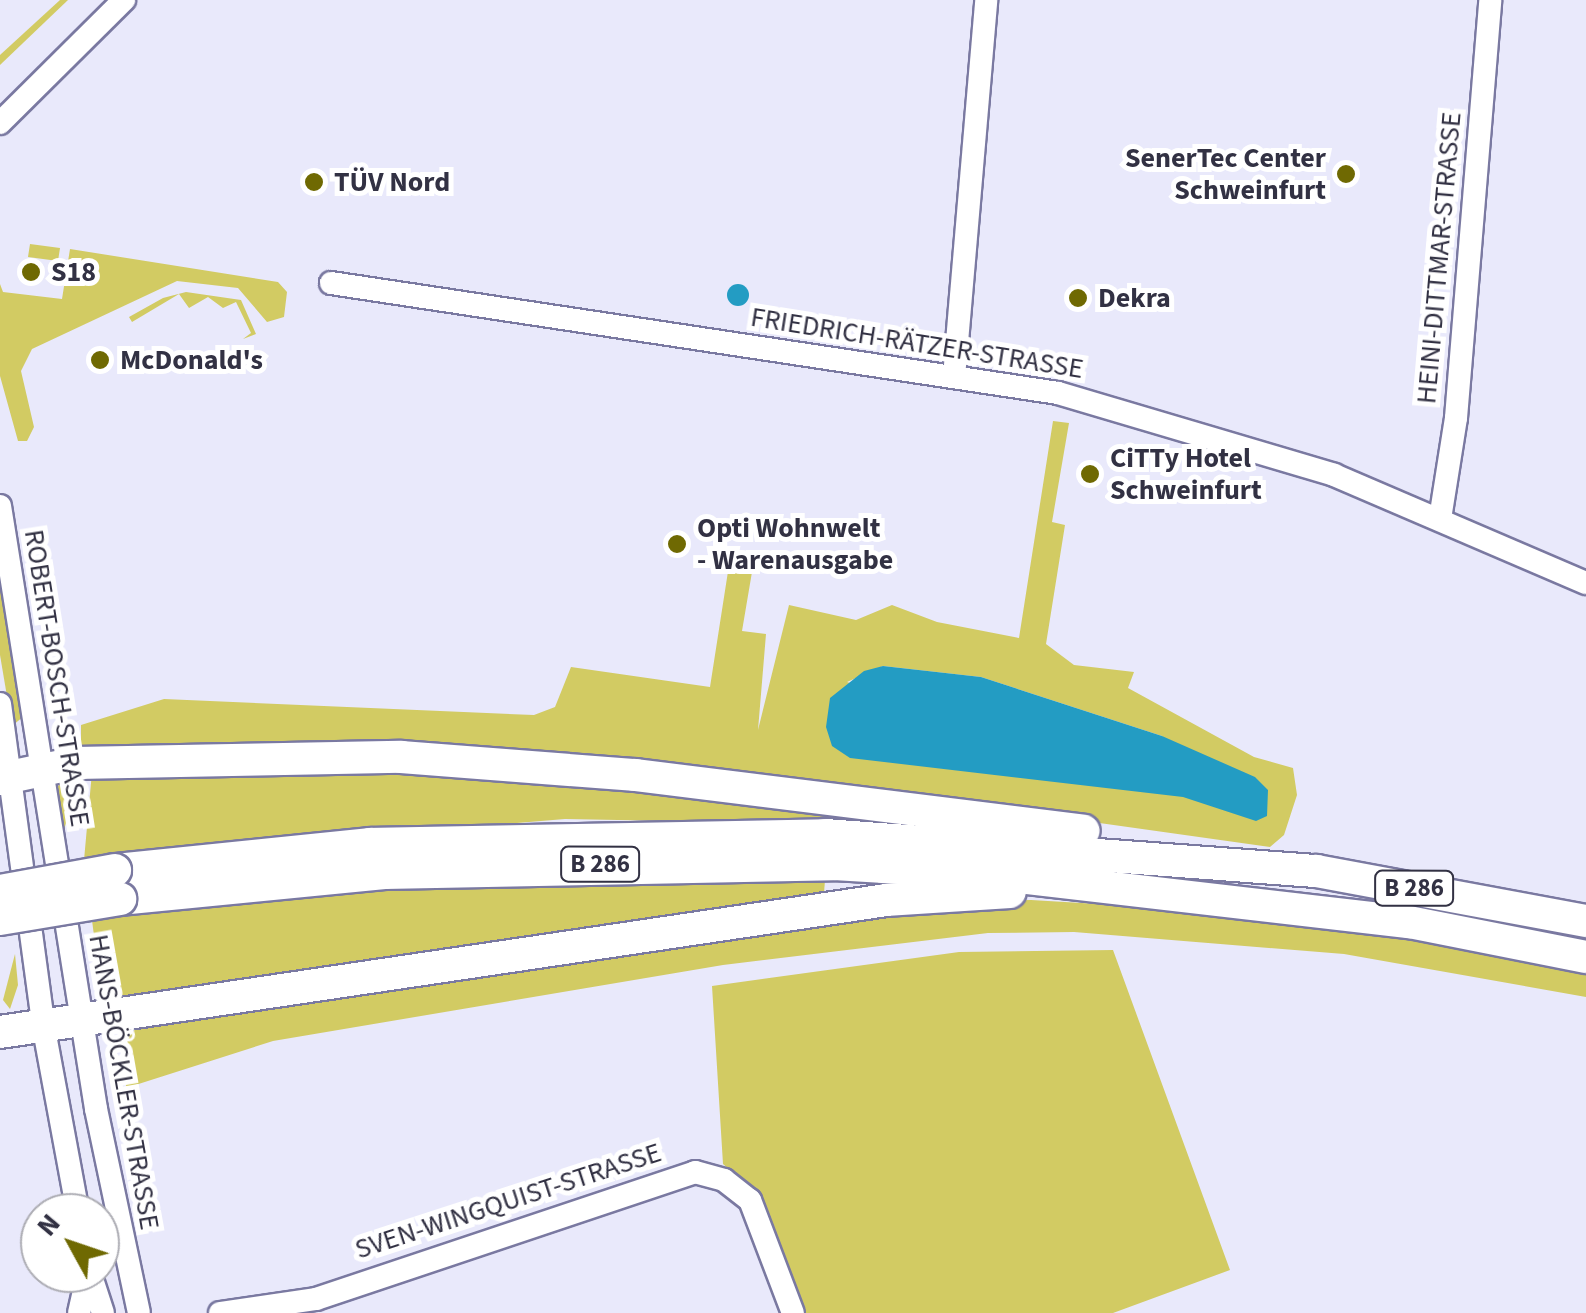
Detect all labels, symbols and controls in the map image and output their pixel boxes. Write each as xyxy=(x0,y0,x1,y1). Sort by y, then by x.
street label: HEINI-DITTMAR-STRASSE xyxy=(1410,111,1468,405)
place label: SenerTec Center Schweinfurt xyxy=(1125,141,1326,207)
marker: SenerTec Center Schweinfurt xyxy=(1335,163,1357,185)
place label: TÜV Nord xyxy=(334,165,450,199)
marker: TÜV Nord xyxy=(303,171,325,193)
place label: S18 xyxy=(51,255,96,289)
marker: S18 xyxy=(20,261,42,283)
place label: Dekra xyxy=(1098,281,1171,315)
marker: Dekra xyxy=(1067,287,1089,309)
street label: FRIEDRICH-RÄTZER-STRASSE xyxy=(748,300,1086,386)
place label: McDonald's xyxy=(120,343,263,377)
marker: McDonald's xyxy=(89,349,111,371)
place label: CiTTy Hotel Schweinfurt xyxy=(1110,441,1262,507)
marker: CiTTy Hotel Schweinfurt xyxy=(1079,463,1101,485)
place label: Opti Wohnwelt - Warenausgabe xyxy=(697,511,893,577)
street label: ROBERT-BOSCH-STRASSE xyxy=(17,527,97,829)
marker: Opti Wohnwelt - Warenausgabe xyxy=(666,533,688,555)
road number: B 286 xyxy=(560,844,640,884)
road number: B 286 xyxy=(1374,868,1454,908)
street label: HANS-BÖCKLER-STRASSE xyxy=(81,932,167,1232)
street label: SVEN-WINGQUIST-STRASSE xyxy=(351,1136,665,1266)
north arrow xyxy=(20,1193,120,1293)
text: N xyxy=(27,1205,70,1245)

